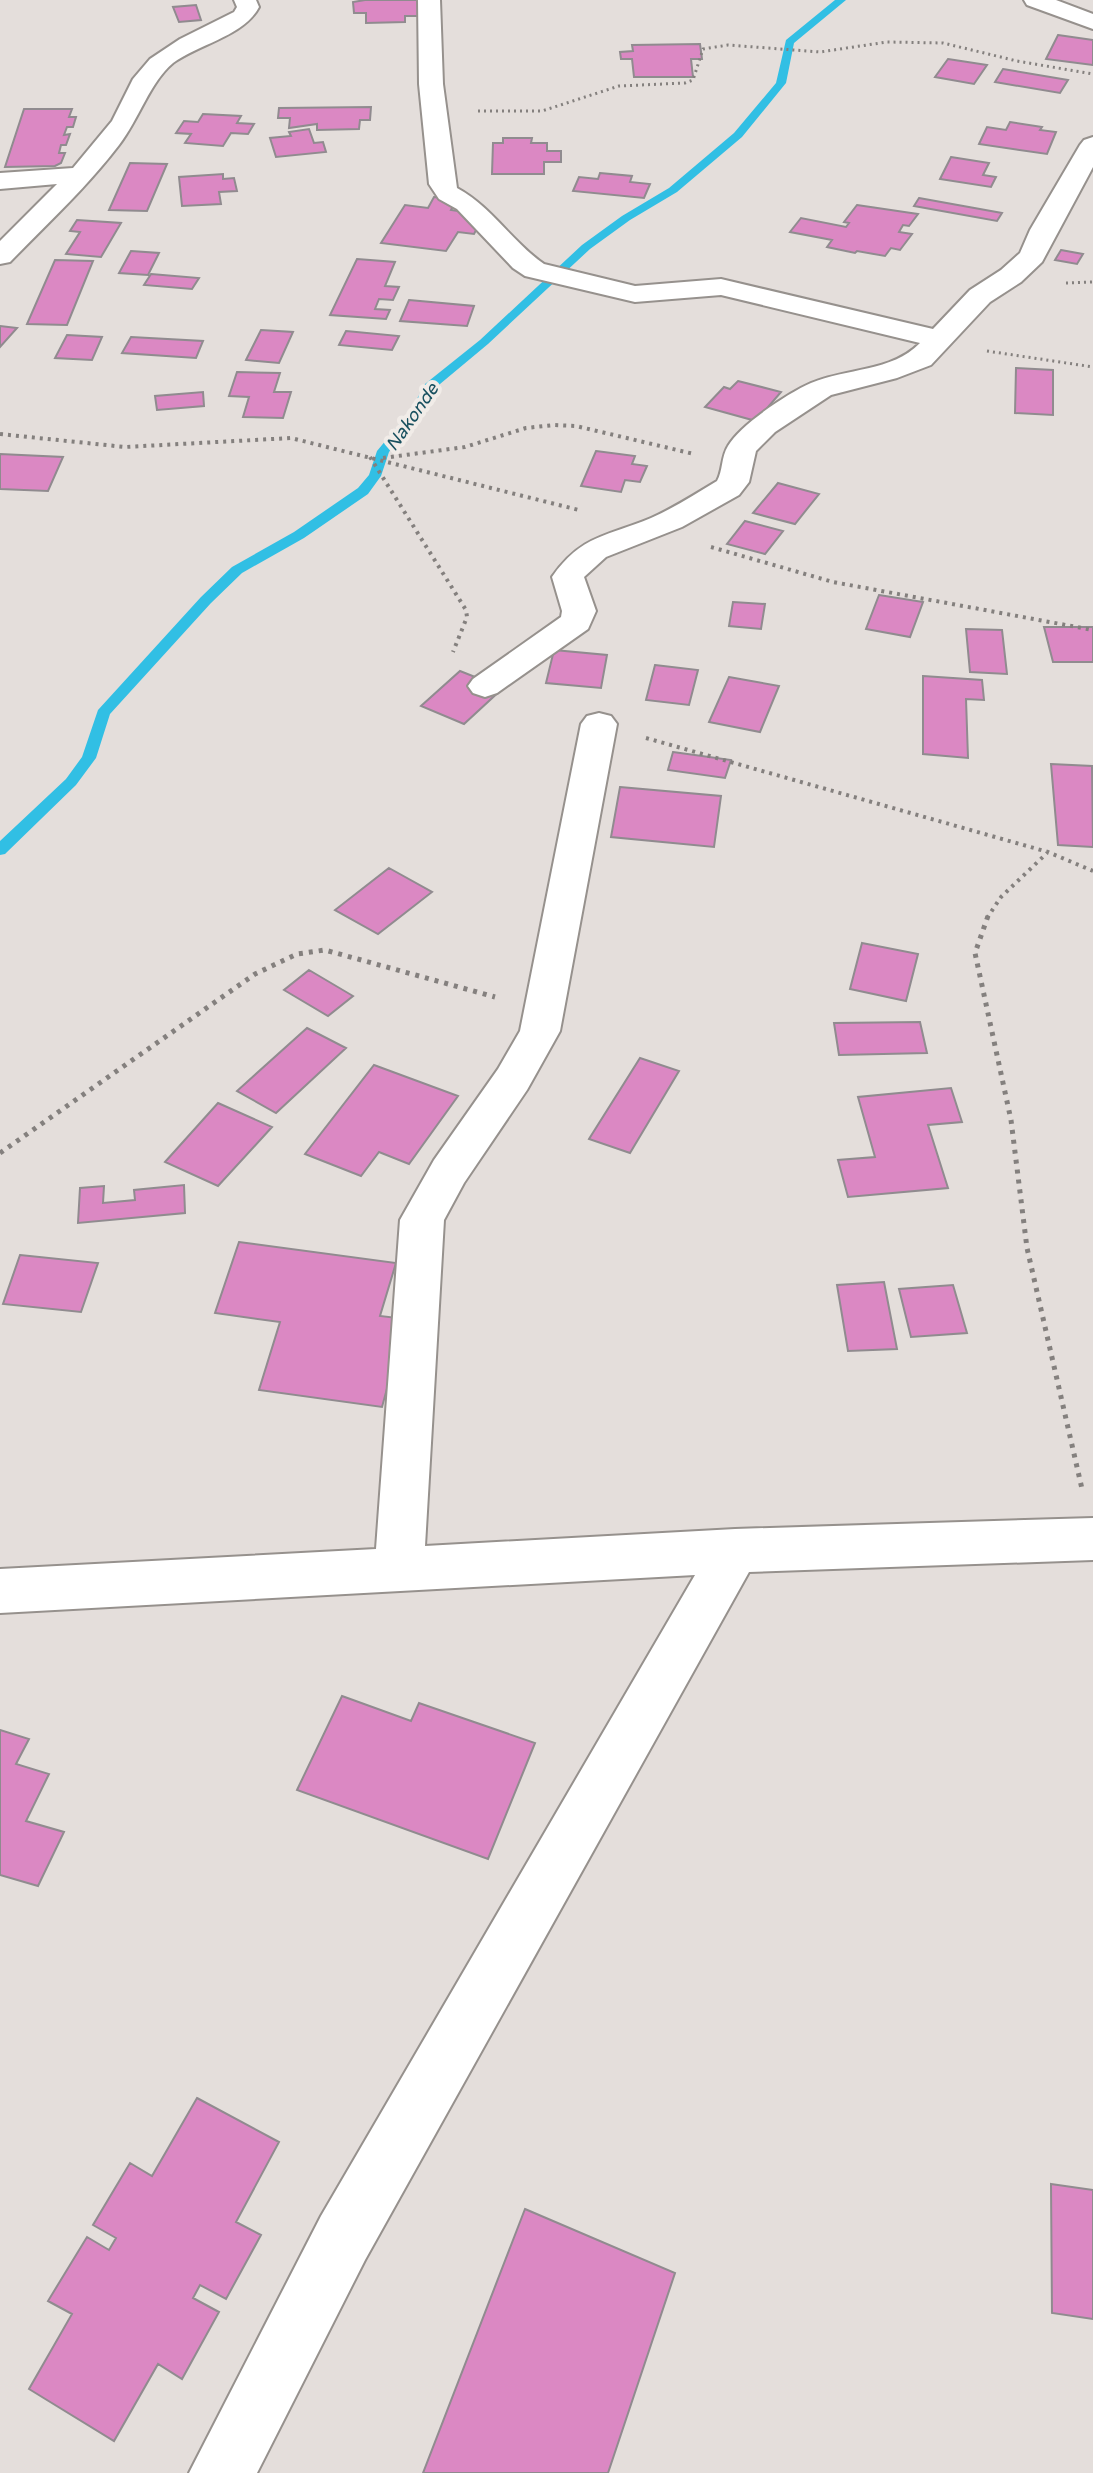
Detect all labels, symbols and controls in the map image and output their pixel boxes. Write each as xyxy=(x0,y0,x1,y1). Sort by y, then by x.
water label: Nakonde xyxy=(381,378,444,455)

